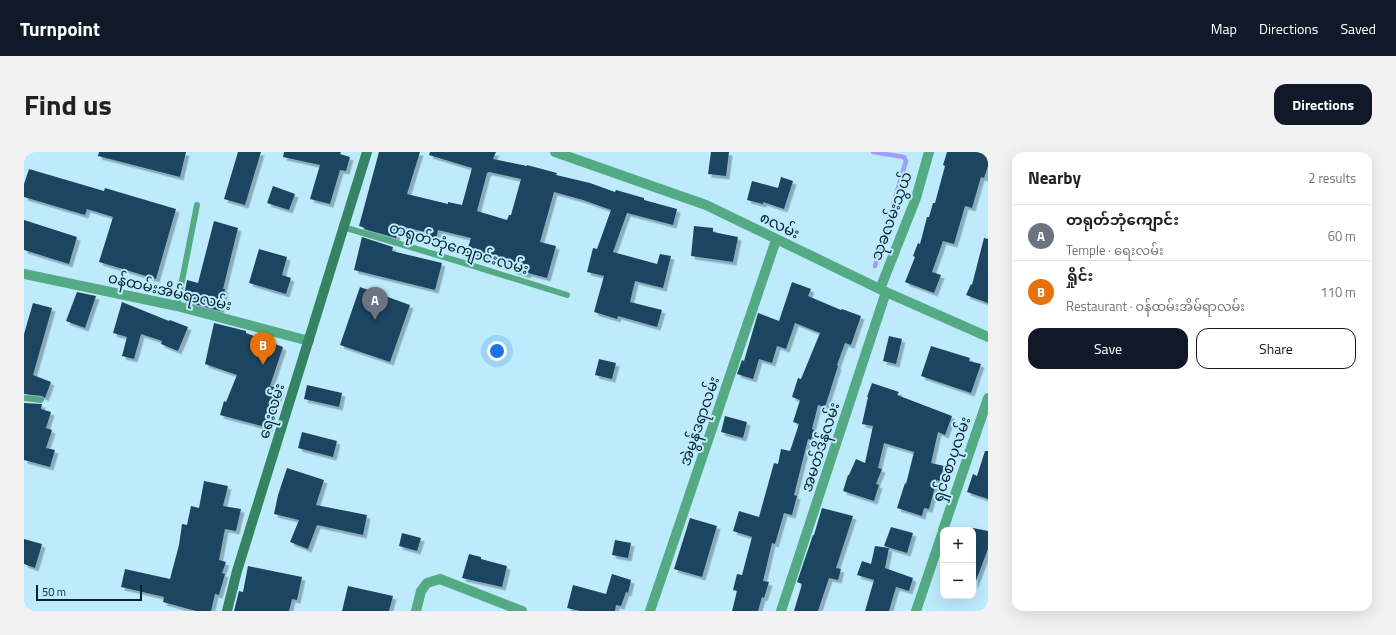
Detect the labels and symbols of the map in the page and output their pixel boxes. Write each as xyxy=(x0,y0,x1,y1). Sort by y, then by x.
street label: သုခလမ်းသွယ် xyxy=(864,168,919,264)
street label: ၈လမ်း xyxy=(756,205,804,245)
street label: တရုတ်ဘုံကျောင်းလမ်း xyxy=(386,216,532,281)
street label: ၀န်ထမ်းအိမ်ရာလမ်း xyxy=(106,266,234,317)
pin: A xyxy=(362,287,388,320)
pin: B xyxy=(250,332,276,365)
your location xyxy=(487,341,507,361)
street label: အဲမွန်ဒရာလမ်း xyxy=(673,373,726,469)
street label: ရေးလမ်း xyxy=(252,380,291,442)
street label: အမတ်ဒိန်လမ်း xyxy=(795,399,846,495)
street label: ရှင်စောပုလမ်း xyxy=(926,413,977,505)
scale bar xyxy=(36,583,142,602)

